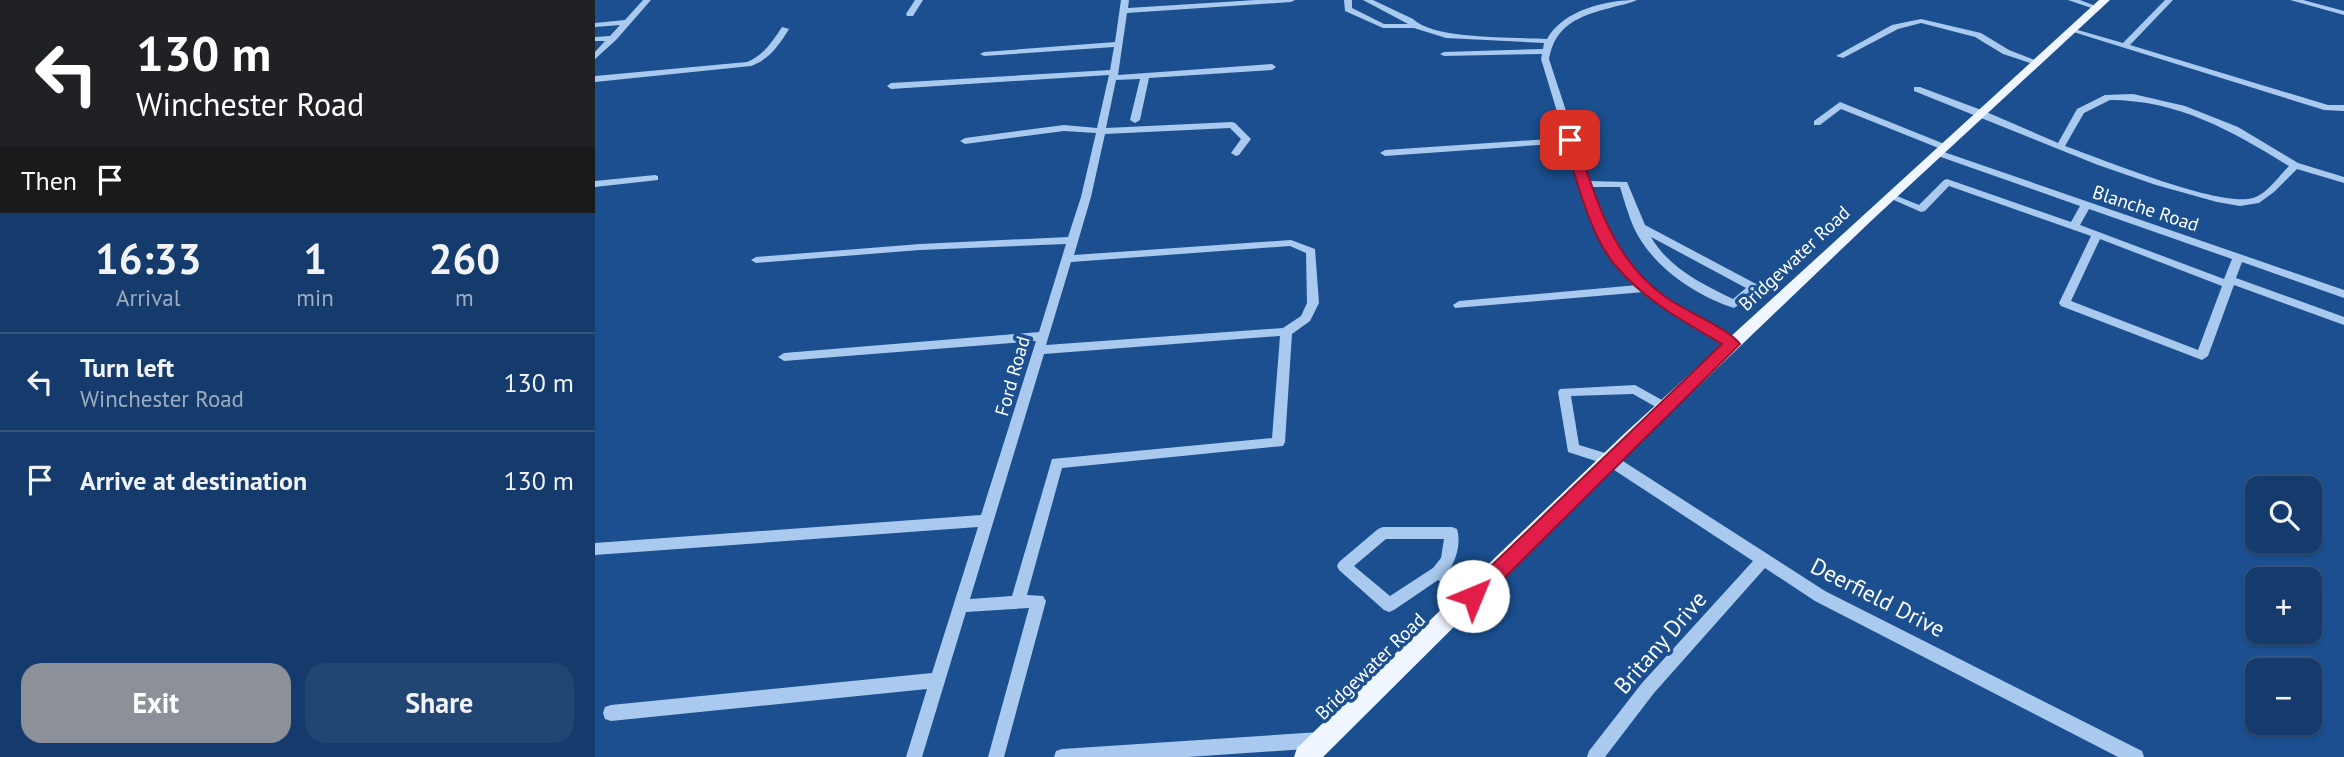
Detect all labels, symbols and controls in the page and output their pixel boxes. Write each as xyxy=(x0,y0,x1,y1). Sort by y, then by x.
text: 130 m xyxy=(136,21,271,85)
icon: left xyxy=(21,28,112,119)
text: Winchester Road xyxy=(136,83,364,125)
pin xyxy=(1540,110,1600,170)
icon: arrive xyxy=(1551,121,1589,159)
icon: arrive xyxy=(91,161,129,199)
text: Then xyxy=(21,164,77,197)
street label: Blanche Road xyxy=(2090,180,2202,236)
street label: Bridgewater Road xyxy=(1733,200,1855,316)
text: 16:33 xyxy=(95,231,201,286)
text: 1 xyxy=(303,231,327,286)
text: 260 xyxy=(429,231,500,286)
text: Arrival xyxy=(116,283,180,312)
text: min xyxy=(296,283,334,312)
text: m xyxy=(455,283,474,312)
street label: Ford Road xyxy=(989,333,1035,419)
text: Turn left xyxy=(80,351,174,384)
icon: left xyxy=(21,363,59,401)
text: 130 m xyxy=(503,366,574,399)
text: Winchester Road xyxy=(80,384,244,413)
icon: arrive xyxy=(21,461,59,499)
text: Arrive at destination xyxy=(80,464,307,497)
text: 130 m xyxy=(503,464,574,497)
map controls xyxy=(2245,476,2322,735)
button: search xyxy=(2245,476,2322,553)
street label: Deerfield Drive xyxy=(1806,551,1950,643)
position arrow xyxy=(1436,559,1510,633)
button: + xyxy=(2245,567,2322,644)
street label: Britany Drive xyxy=(1607,585,1713,699)
street label: Bridgewater Road xyxy=(1310,608,1430,724)
button: − xyxy=(2245,658,2322,735)
button: Exit xyxy=(21,663,291,743)
button: Share xyxy=(305,663,574,743)

